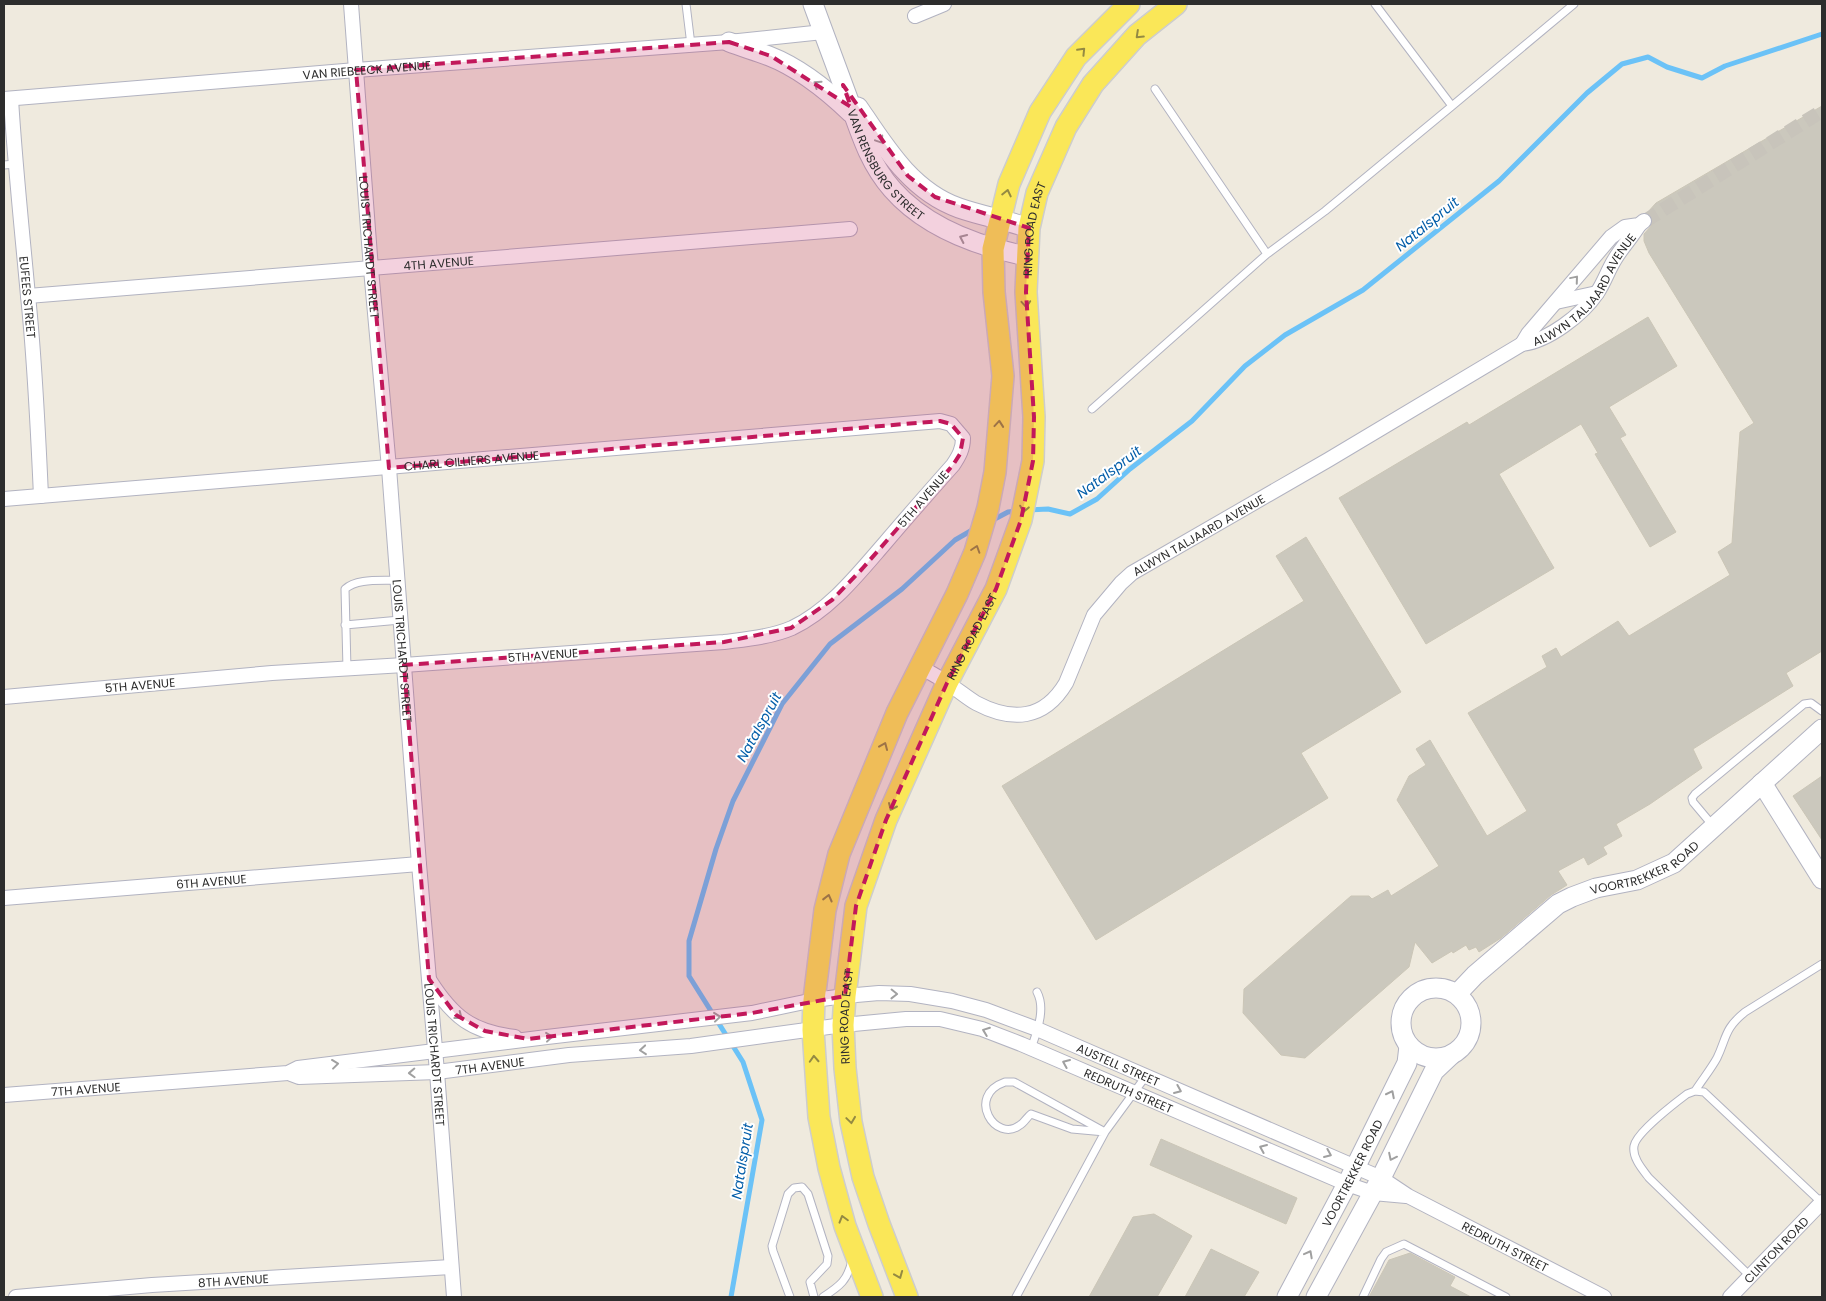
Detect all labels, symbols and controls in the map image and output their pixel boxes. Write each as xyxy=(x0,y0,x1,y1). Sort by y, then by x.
one-way arrow xyxy=(1135,29,1144,38)
one-way arrow xyxy=(1076,48,1085,57)
street label: VAN RIEBEECK AVENUE xyxy=(302,56,432,83)
one-way arrow xyxy=(813,81,823,90)
street label: VAN RENSBURG STREET xyxy=(844,106,929,224)
one-way arrow xyxy=(874,134,883,144)
street label: LOUIS TRICHARDT STREET xyxy=(355,175,384,320)
street label: RING ROAD EAST xyxy=(1018,178,1050,276)
one-way arrow xyxy=(1001,189,1012,198)
water label: Natalspruit xyxy=(1391,191,1464,256)
street label: ALWYN TALJAARD AVENUE xyxy=(1530,229,1640,350)
one-way arrow xyxy=(959,233,968,244)
street label: 4TH AVENUE xyxy=(403,251,475,274)
street label: EUFEES STREET xyxy=(16,255,40,340)
one-way arrow xyxy=(1570,276,1579,285)
one-way arrow xyxy=(1021,301,1032,309)
one-way arrow xyxy=(994,419,1005,427)
water label: Natalspruit xyxy=(1072,440,1146,503)
street label: CHARL CILLIERS AVENUE xyxy=(403,446,540,474)
street label: 5TH AVENUE xyxy=(893,467,953,531)
street label: ALWYN TALJAARD AVENUE xyxy=(1129,490,1268,580)
one-way arrow xyxy=(1019,504,1029,513)
one-way arrow xyxy=(970,546,980,554)
street label: LOUIS TRICHARDT STREET xyxy=(389,579,417,724)
street label: RING ROAD EAST xyxy=(942,590,1001,683)
street label: 5TH AVENUE xyxy=(507,644,579,666)
street label: 5TH AVENUE xyxy=(104,673,176,697)
water label: Natalspruit xyxy=(732,688,787,765)
one-way arrow xyxy=(877,742,888,751)
one-way arrow xyxy=(887,802,898,811)
street label: VOORTREKKER ROAD xyxy=(1587,836,1702,898)
street label: 6TH AVENUE xyxy=(175,870,247,892)
one-way arrow xyxy=(822,893,833,902)
street label: RING ROAD EAST xyxy=(834,967,857,1065)
street label: LOUIS TRICHARDT STREET xyxy=(421,982,450,1127)
one-way arrow xyxy=(890,988,898,999)
one-way arrow xyxy=(453,1011,462,1019)
one-way arrow xyxy=(714,1012,722,1023)
one-way arrow xyxy=(982,1027,991,1037)
one-way arrow xyxy=(545,1032,553,1043)
street label: AUSTELL STREET xyxy=(1074,1039,1163,1090)
one-way arrow xyxy=(638,1044,646,1055)
street label: 7TH AVENUE xyxy=(454,1052,526,1078)
one-way arrow xyxy=(809,1055,820,1063)
one-way arrow xyxy=(332,1059,340,1070)
one-way arrow xyxy=(1062,1059,1071,1070)
street label: REDRUTH STREET xyxy=(1082,1064,1176,1117)
one-way arrow xyxy=(407,1068,415,1078)
street label: 7TH AVENUE xyxy=(50,1078,121,1100)
one-way arrow xyxy=(1173,1084,1182,1095)
one-way arrow xyxy=(1385,1090,1395,1099)
one-way arrow xyxy=(845,1116,856,1124)
street label: VOORTREKKER ROAD xyxy=(1317,1116,1386,1230)
water label: Natalspruit xyxy=(726,1121,758,1200)
one-way arrow xyxy=(1259,1144,1268,1154)
one-way arrow xyxy=(1323,1148,1332,1159)
one-way arrow xyxy=(1388,1152,1398,1161)
street label: CLINTON ROAD xyxy=(1740,1213,1812,1287)
one-way arrow xyxy=(839,1215,849,1223)
street label: REDRUTH STREET xyxy=(1459,1217,1552,1276)
one-way arrow xyxy=(1303,1250,1313,1259)
street label: 8TH AVENUE xyxy=(198,1269,269,1291)
one-way arrow xyxy=(893,1270,903,1278)

